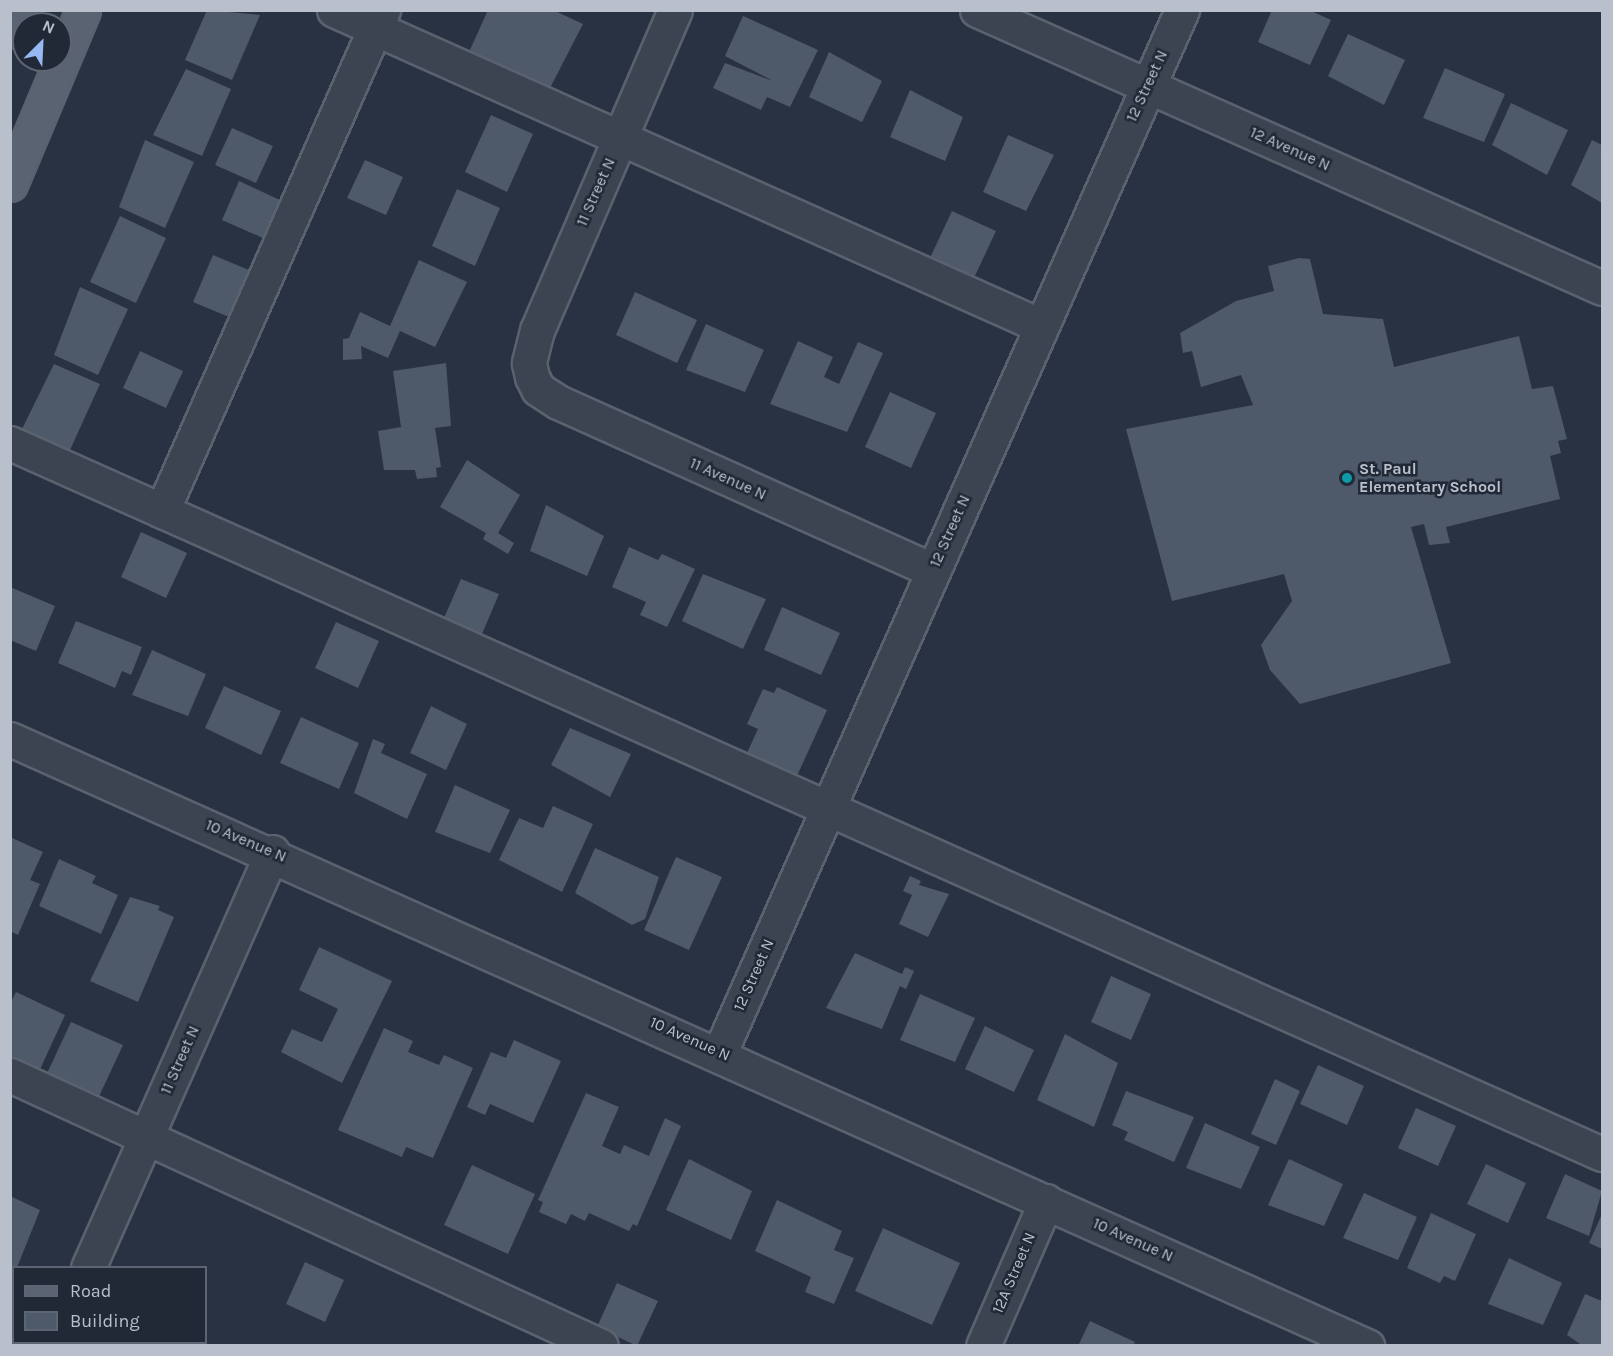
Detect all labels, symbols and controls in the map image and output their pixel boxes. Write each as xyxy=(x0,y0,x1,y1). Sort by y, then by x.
north arrow xyxy=(12,12,72,72)
text: N xyxy=(40,16,58,38)
street label: 12 Street N xyxy=(1122,47,1172,125)
street label: 12 Avenue N xyxy=(1247,123,1333,175)
street label: 11 Street N xyxy=(572,155,620,229)
street label: 11 Avenue N xyxy=(687,454,769,504)
place label: St. Paul Elementary School xyxy=(1359,459,1501,497)
marker: St. Paul Elementary School xyxy=(1340,471,1354,485)
street label: 12 Street N xyxy=(926,492,974,570)
street label: 10 Avenue N xyxy=(203,815,289,867)
street label: 12 Street N xyxy=(730,936,778,1014)
street label: 10 Avenue N xyxy=(647,1013,733,1065)
street label: 11 Street N xyxy=(156,1023,204,1097)
street label: 10 Avenue N xyxy=(1090,1214,1176,1266)
street label: 12A Street N xyxy=(988,1230,1040,1316)
legend xyxy=(12,1266,207,1344)
text: Road xyxy=(70,1280,111,1302)
text: Building xyxy=(70,1310,140,1332)

